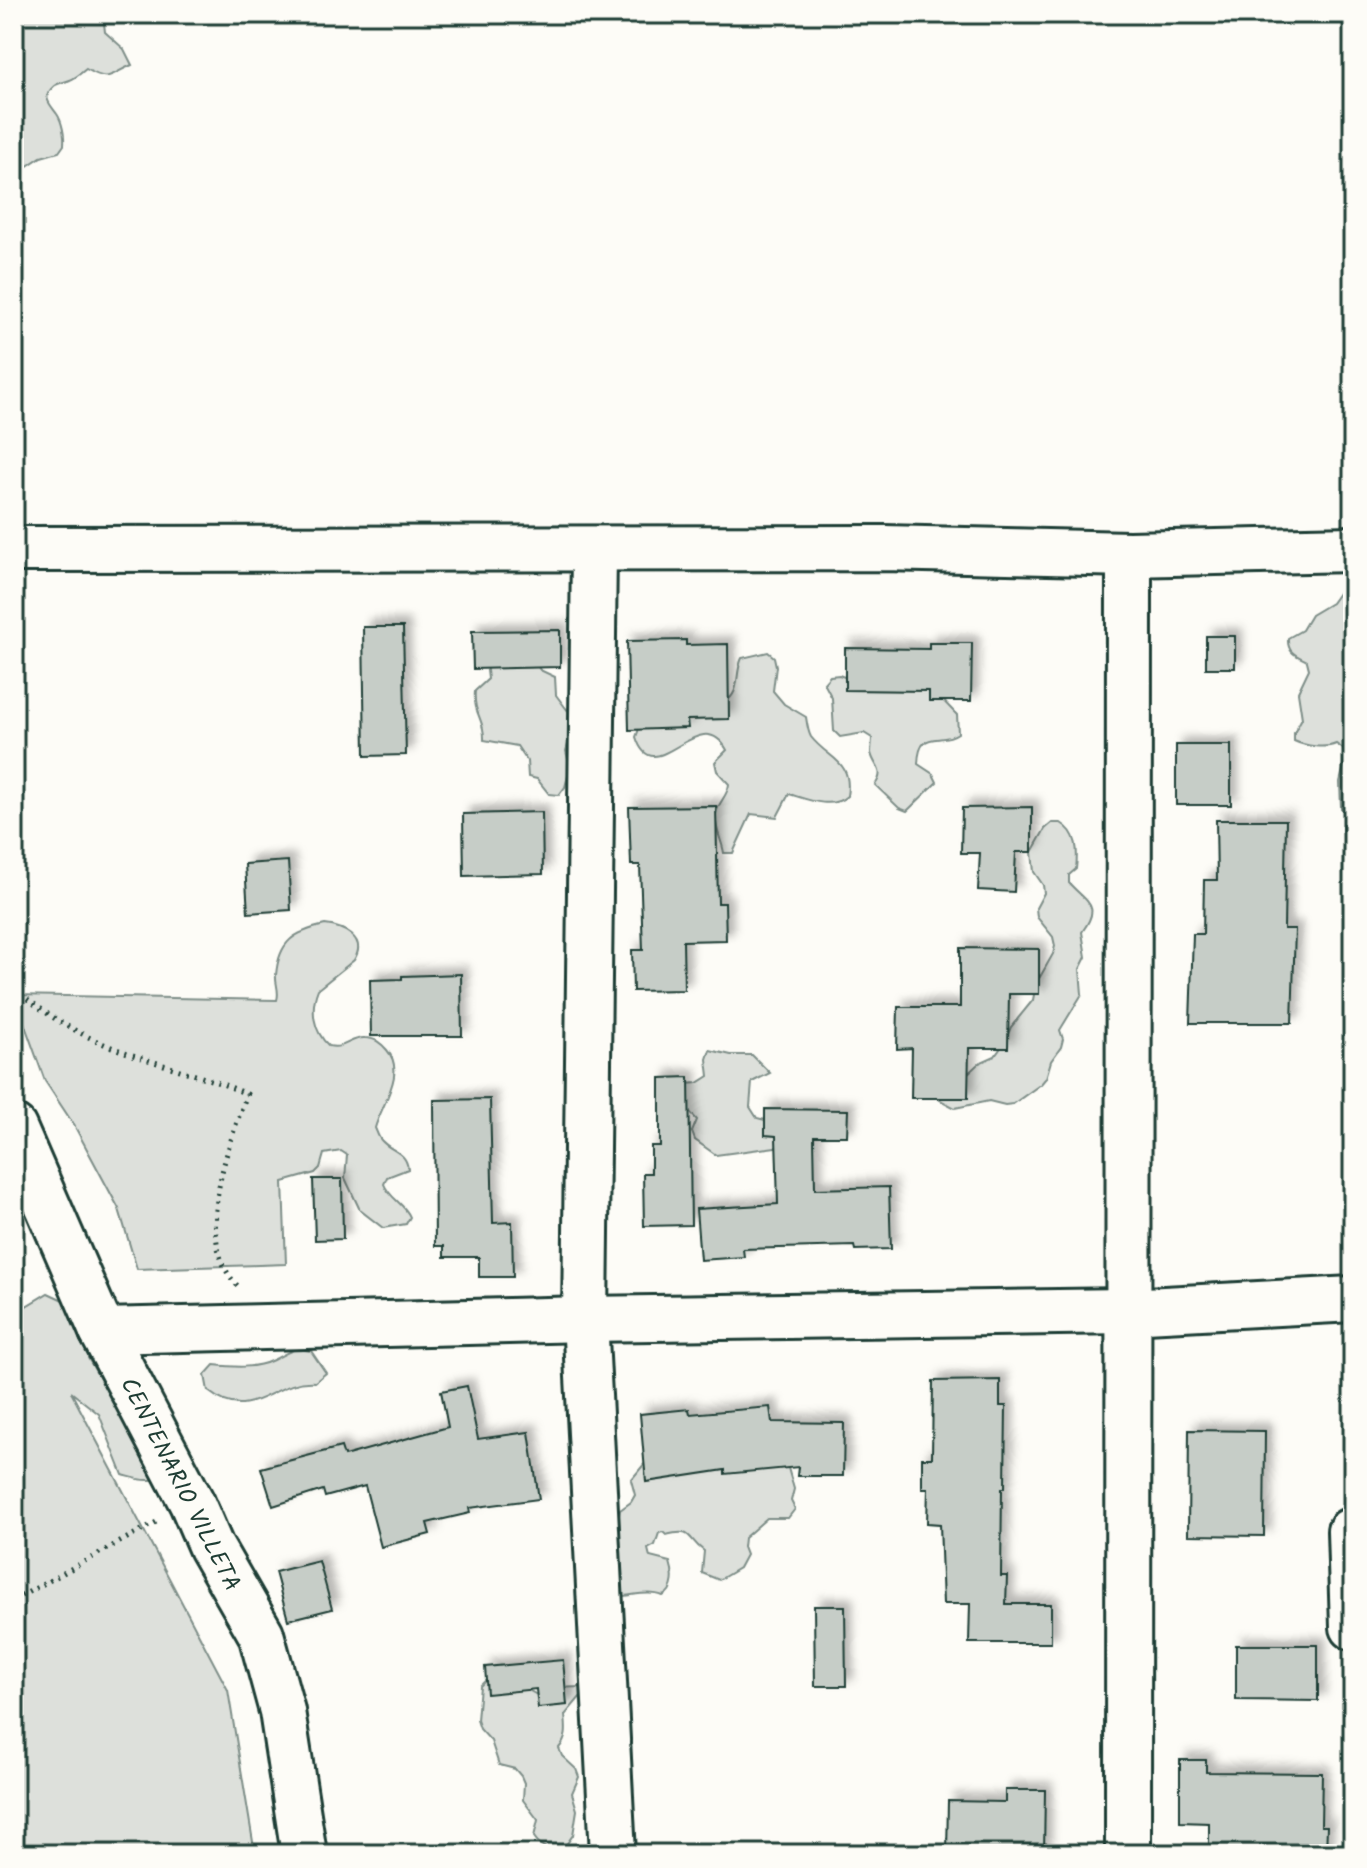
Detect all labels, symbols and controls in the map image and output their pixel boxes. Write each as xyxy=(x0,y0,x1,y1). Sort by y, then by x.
street label: CENTENARIO VILLETA xyxy=(109,1371,251,1599)

